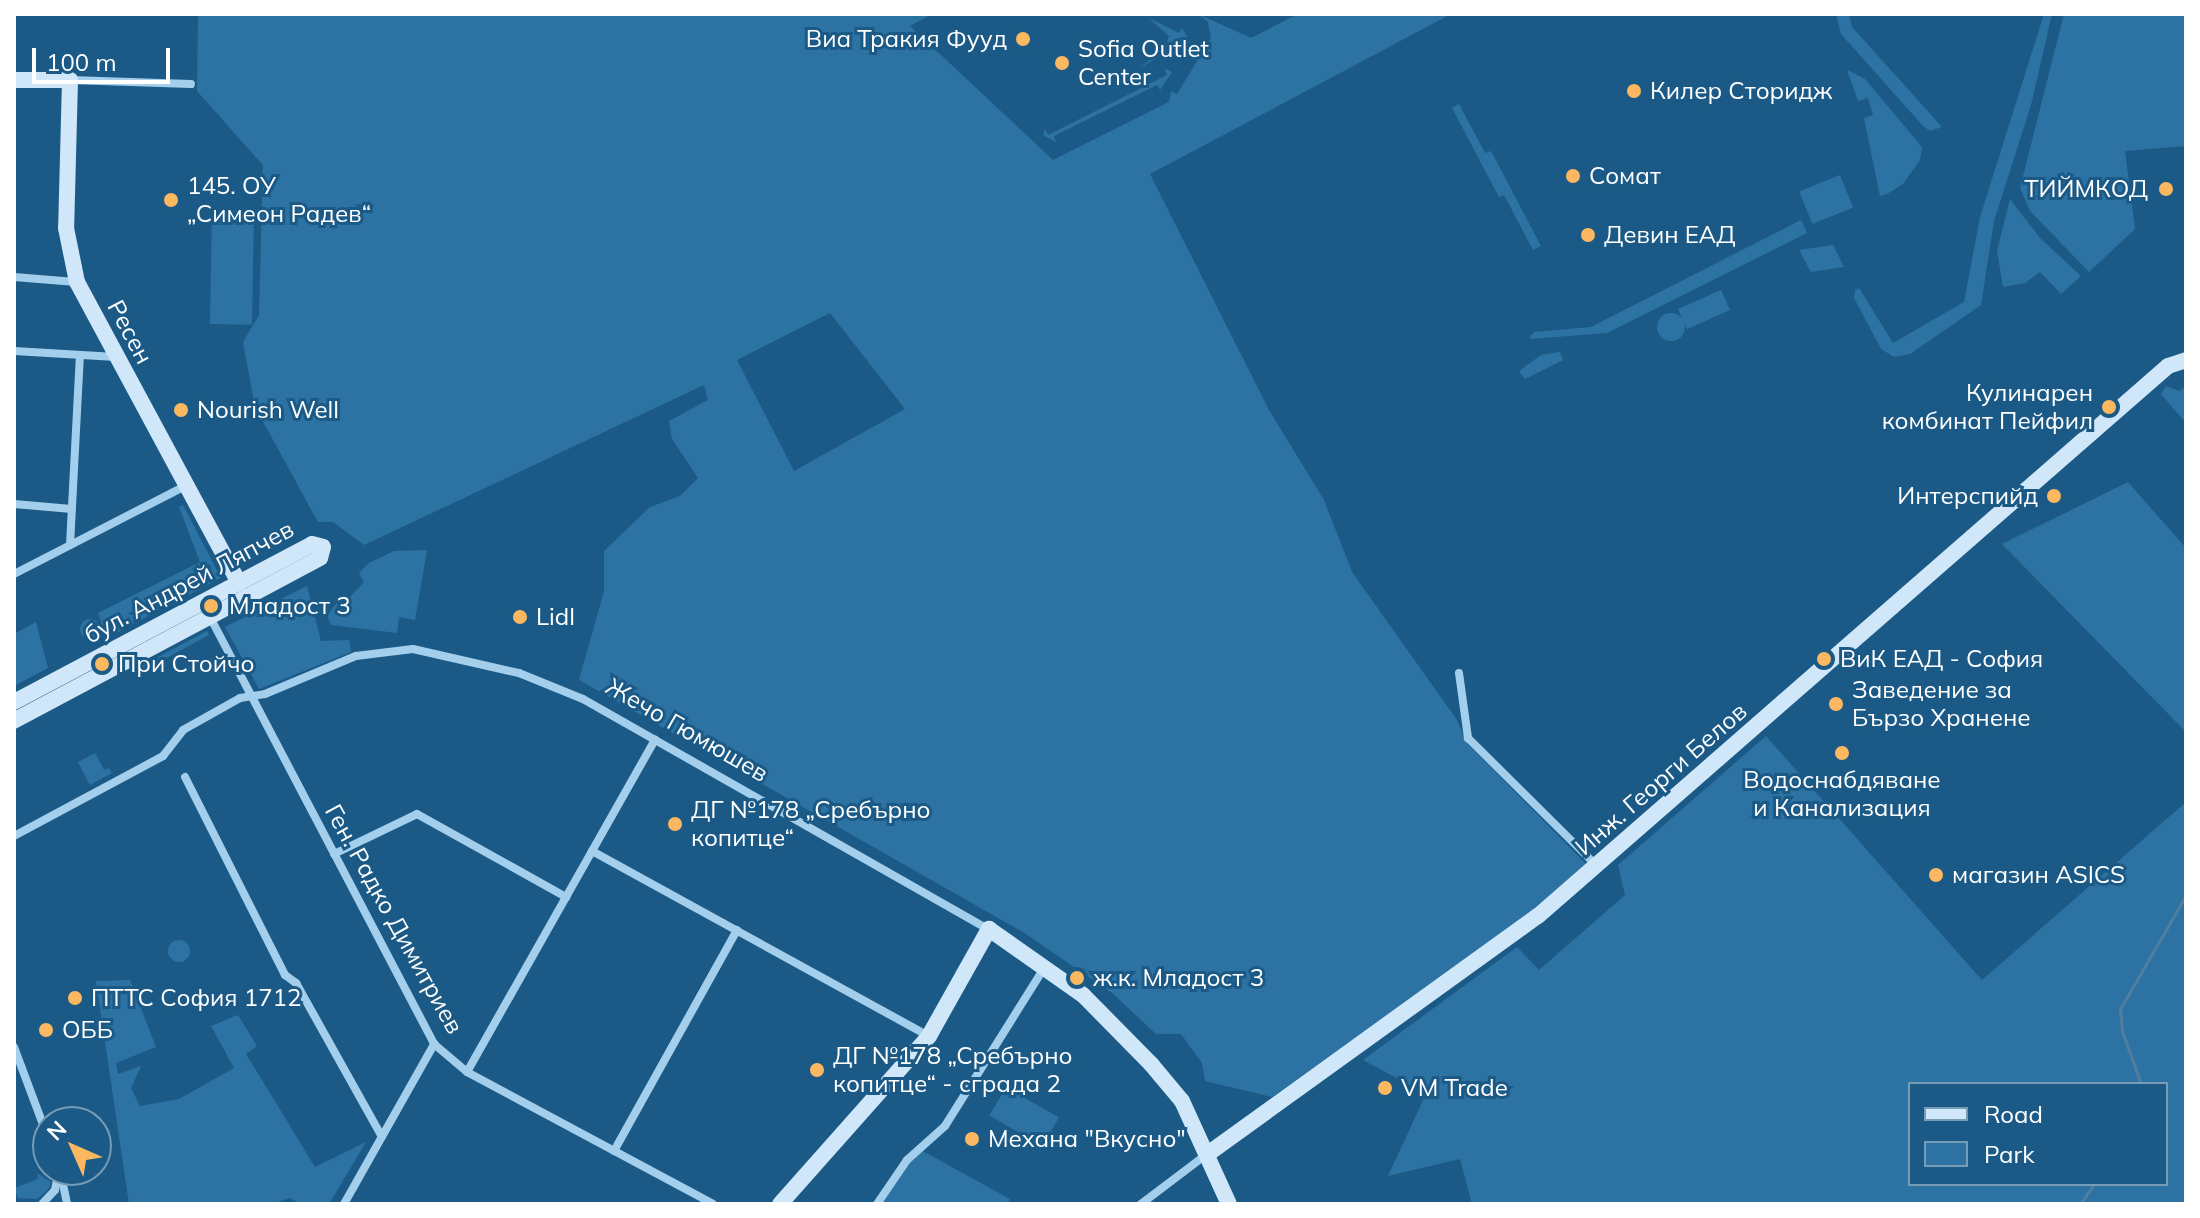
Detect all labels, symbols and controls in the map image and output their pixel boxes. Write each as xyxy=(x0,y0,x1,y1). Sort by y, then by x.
place label: Виа Тракия Фууд xyxy=(806,25,1007,53)
marker: Виа Тракия Фууд xyxy=(1014,30,1032,48)
scale bar xyxy=(36,32,174,82)
place label: Sofia Outlet Center xyxy=(1078,35,1209,91)
text: 100 m xyxy=(46,47,117,77)
marker: Sofia Outlet Center xyxy=(1053,54,1071,72)
place label: Килер Сторидж xyxy=(1650,77,1832,105)
marker: Килер Сторидж xyxy=(1625,82,1643,100)
place label: Сомат xyxy=(1589,162,1661,190)
marker: Сомат xyxy=(1564,167,1582,185)
place label: 145. ОУ „Симеон Радев“ xyxy=(187,172,371,228)
place label: ТИЙМКОД xyxy=(2024,175,2148,203)
marker: ТИЙМКОД xyxy=(2155,178,2177,200)
marker: 145. ОУ „Симеон Радев“ xyxy=(162,191,180,209)
place label: Девин ЕАД xyxy=(1604,221,1735,249)
marker: Девин ЕАД xyxy=(1579,226,1597,244)
street label: Ресен xyxy=(101,295,159,369)
place label: Кулинарен комбинат Пейфил xyxy=(1882,379,2093,435)
place label: Nourish Well xyxy=(197,396,339,424)
marker: Кулинарен комбинат Пейфил xyxy=(2100,398,2118,416)
marker: Nourish Well xyxy=(172,401,190,419)
place label: Интерспийд xyxy=(1897,482,2038,510)
marker: Интерспийд xyxy=(2045,487,2063,505)
street label: бул. Андрей Ляпчев xyxy=(79,515,299,649)
place label: Младост 3 xyxy=(229,592,351,620)
marker: Младост 3 xyxy=(200,595,222,617)
place label: Lidl xyxy=(536,603,575,631)
marker: Lidl xyxy=(511,608,529,626)
place label: ВиК ЕАД - София xyxy=(1840,645,2043,673)
place label: При Стойчо xyxy=(118,650,255,678)
marker: ВиК ЕАД - София xyxy=(1815,650,1833,668)
marker: При Стойчо xyxy=(93,655,111,673)
street label: Жечо Гюмюшев xyxy=(601,672,773,788)
place label: Заведение за Бързо Хранене xyxy=(1852,676,2031,732)
marker: Заведение за Бързо Хранене xyxy=(1827,695,1845,713)
street label: Инж. Георги Белов xyxy=(1569,697,1753,861)
marker: Водоснабдяване и Канализация xyxy=(1833,744,1851,762)
place label: Водоснабдяване и Канализация xyxy=(1743,766,1941,822)
place label: ДГ №178 „Сребърно копитце“ xyxy=(691,796,931,852)
street label: Ген. Радко Димитриев xyxy=(319,799,469,1039)
marker: ДГ №178 „Сребърно копитце“ xyxy=(666,815,684,833)
place label: магазин ASICS xyxy=(1952,861,2125,889)
marker: магазин ASICS xyxy=(1927,866,1945,884)
place label: ж.к. Младост 3 xyxy=(1093,964,1264,992)
marker: ж.к. Младост 3 xyxy=(1068,969,1086,987)
place label: ПТТС София 1712 xyxy=(91,984,301,1012)
marker: ПТТС София 1712 xyxy=(66,989,84,1007)
place label: ОББ xyxy=(62,1016,113,1044)
marker: ОББ xyxy=(37,1021,55,1039)
place label: ДГ №178 „Сребърно копитце“ - сграда 2 xyxy=(833,1042,1073,1098)
marker: ДГ №178 „Сребърно копитце“ - сграда 2 xyxy=(808,1061,826,1079)
place label: VM Trade xyxy=(1401,1074,1508,1102)
marker: VM Trade xyxy=(1376,1079,1394,1097)
legend xyxy=(1908,1082,2168,1186)
text: Road xyxy=(1984,1099,2043,1129)
north arrow xyxy=(32,1106,112,1186)
text: N xyxy=(41,1115,72,1146)
place label: Механа "Вкусно" xyxy=(988,1125,1186,1153)
marker: Механа "Вкусно" xyxy=(963,1130,981,1148)
text: Park xyxy=(1984,1139,2035,1169)

